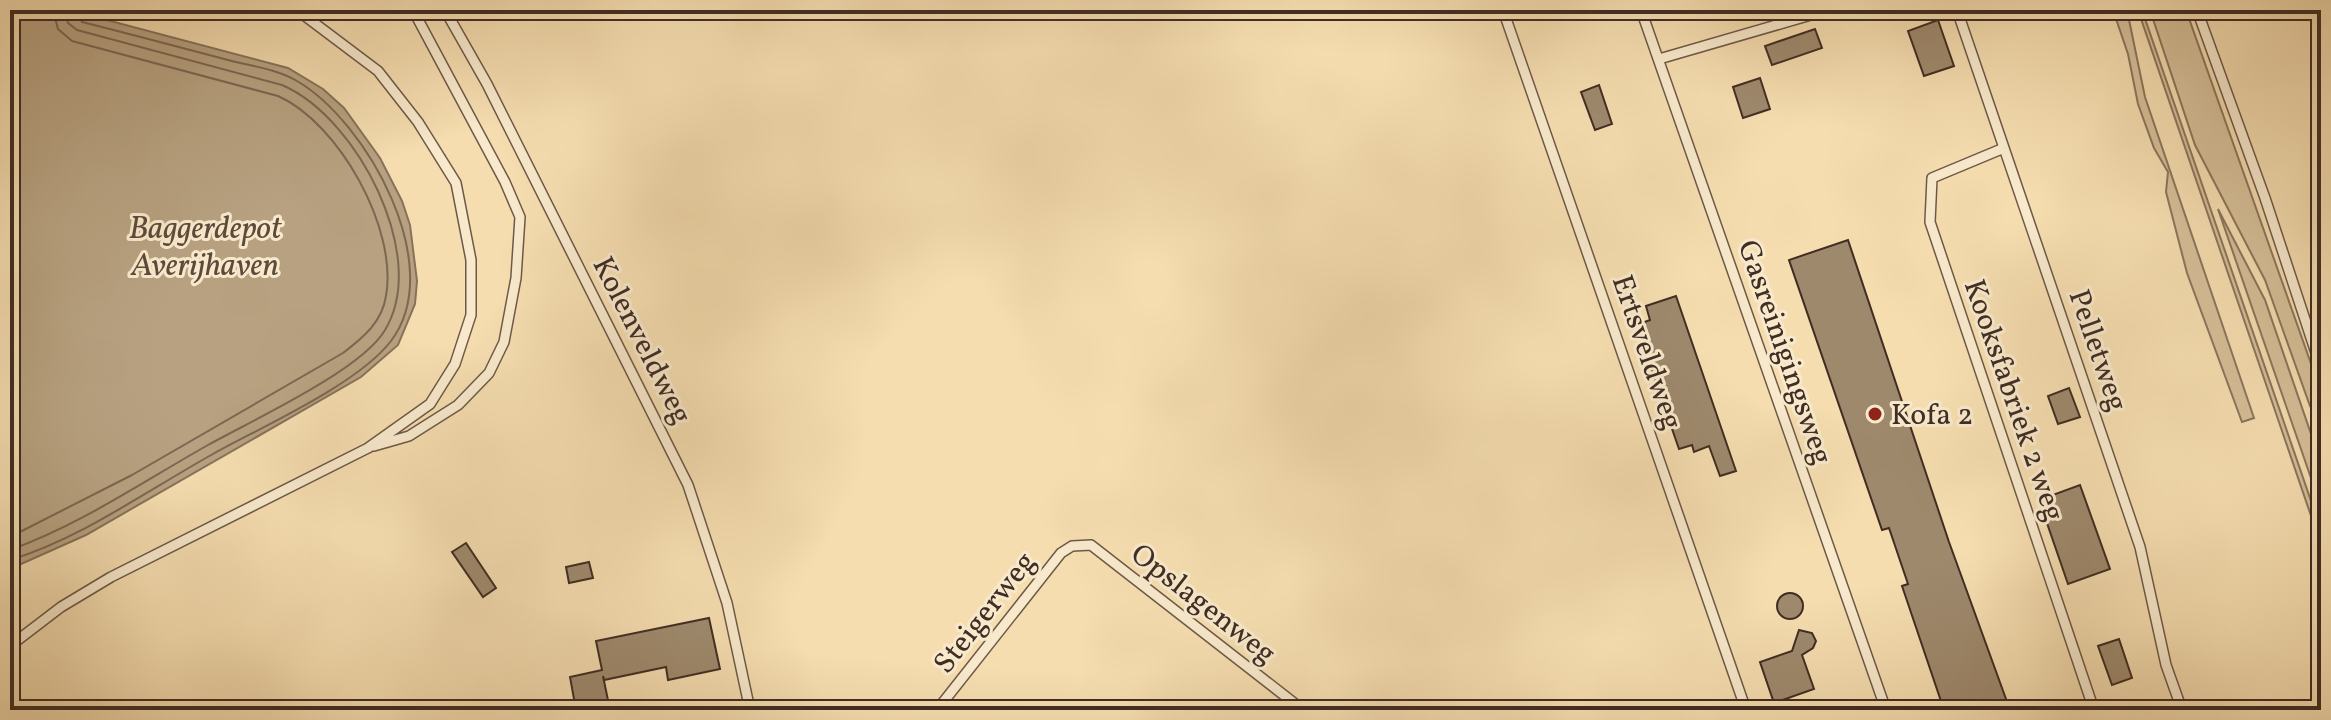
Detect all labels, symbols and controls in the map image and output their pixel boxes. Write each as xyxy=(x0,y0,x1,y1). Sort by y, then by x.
water label: Baggerdepot Averijhaven xyxy=(129,208,282,289)
street label: Gasreinigingsweg xyxy=(1726,235,1842,470)
street label: Kolenveldweg xyxy=(581,250,701,432)
street label: Ertsveldweg xyxy=(1600,269,1692,436)
street label: Kooksfabriek 2 weg xyxy=(1952,274,2074,527)
street label: Pelletweg xyxy=(2057,284,2138,417)
place label: Kofa 2 xyxy=(1891,395,1973,437)
marker: Kofa 2 xyxy=(1866,405,1884,423)
street label: Opslagenweg xyxy=(1121,534,1284,675)
street label: Steigerweg xyxy=(925,543,1047,683)

